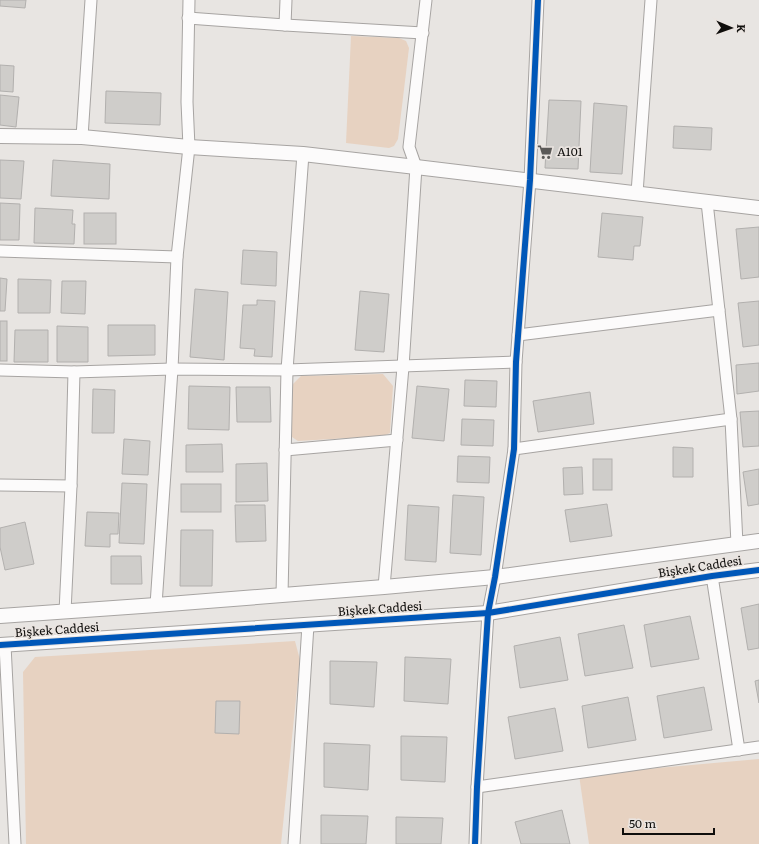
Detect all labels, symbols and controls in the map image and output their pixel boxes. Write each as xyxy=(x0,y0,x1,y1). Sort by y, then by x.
north arrow xyxy=(711,8,751,48)
text: K xyxy=(734,24,750,33)
place label: A101 xyxy=(557,142,583,160)
supermarket icon: A101 xyxy=(536,143,554,161)
street label: Bişkek Caddesi xyxy=(657,550,743,582)
street label: Bişkek Caddesi xyxy=(337,596,423,620)
street label: Bişkek Caddesi xyxy=(14,617,100,641)
scale bar xyxy=(623,810,714,836)
text: 50 m xyxy=(629,814,656,832)

